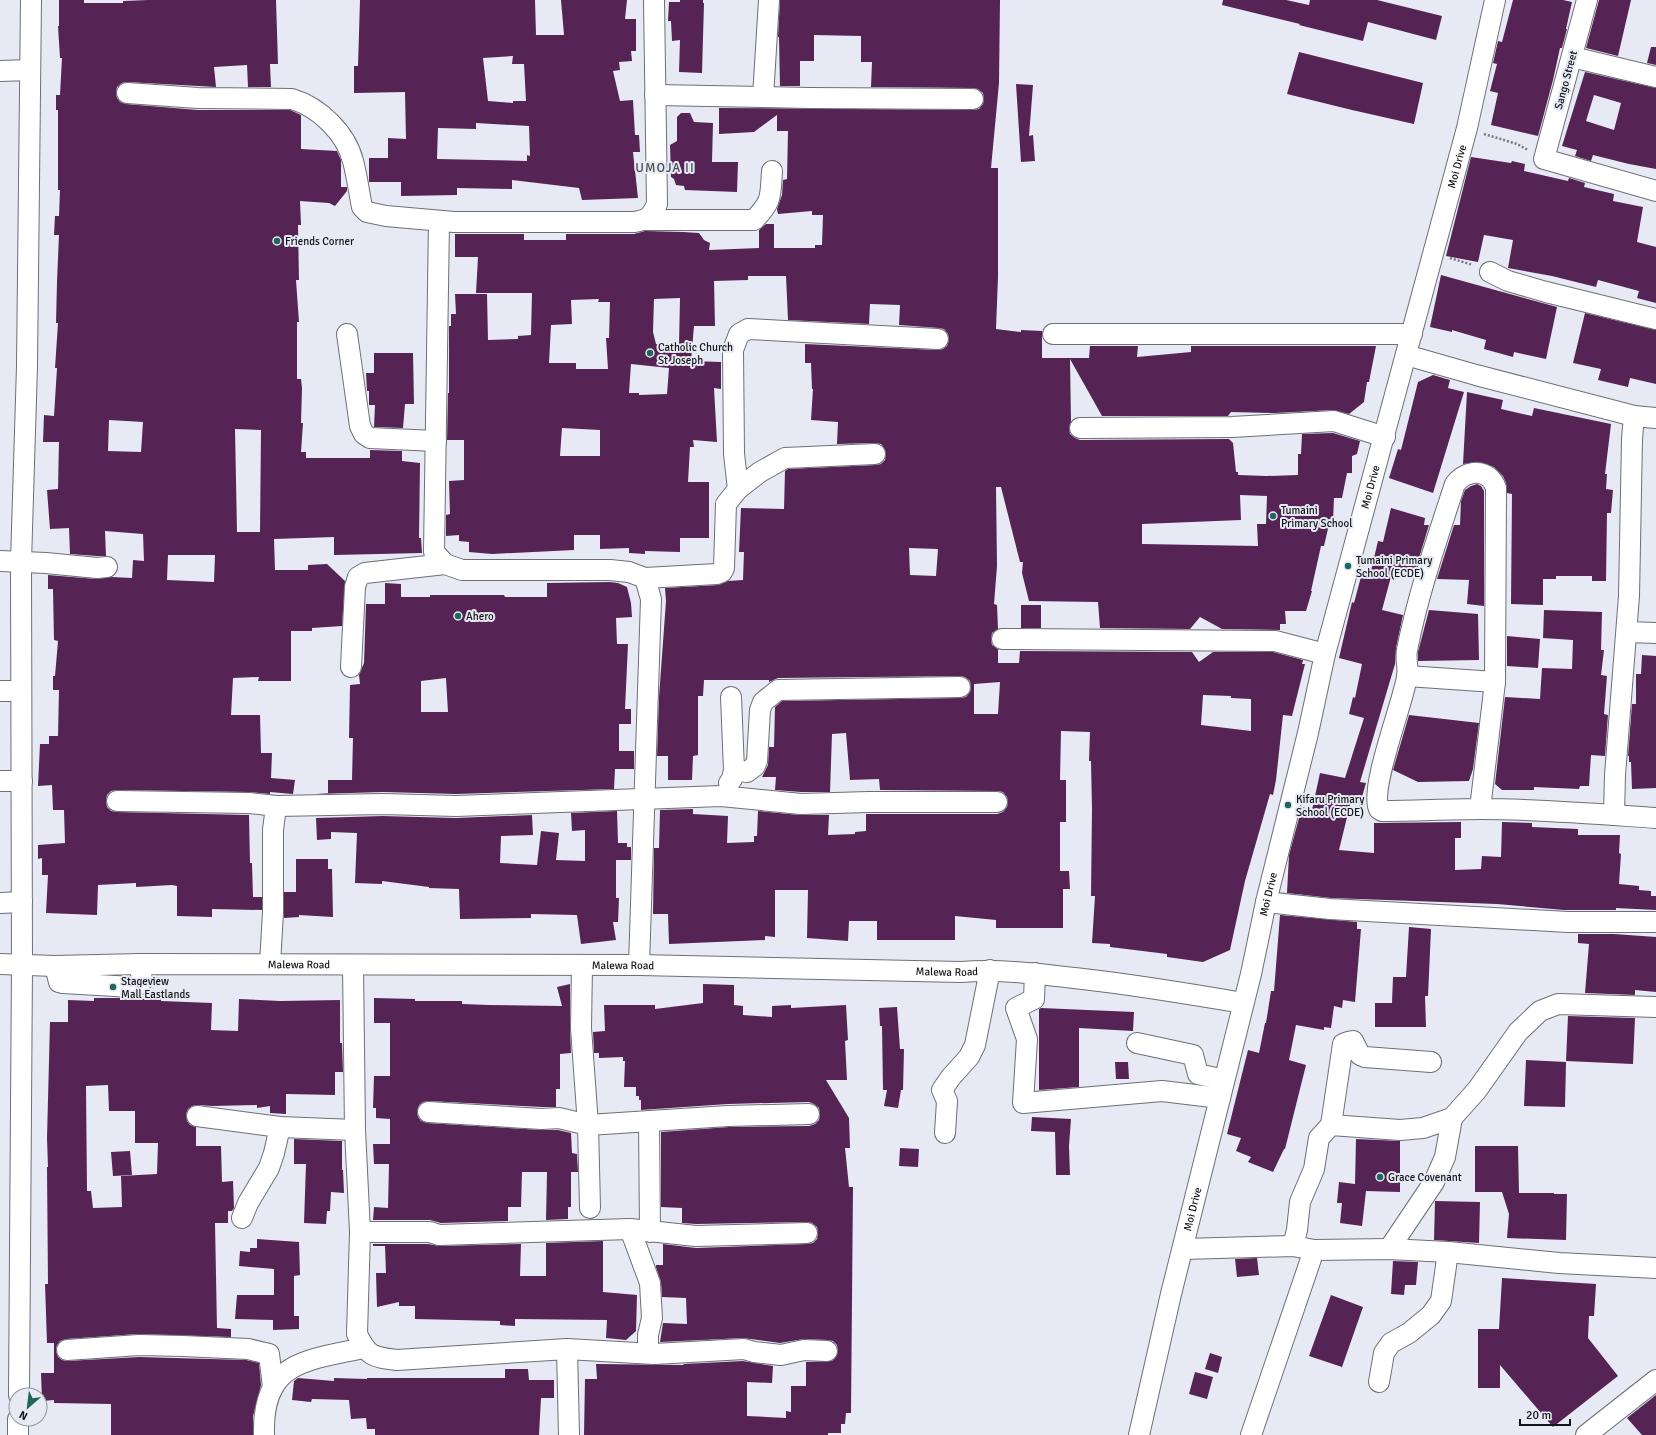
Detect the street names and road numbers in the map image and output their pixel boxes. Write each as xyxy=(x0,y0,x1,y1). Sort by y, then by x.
street label: Sango Street xyxy=(1552,49,1580,111)
street label: Moi Drive xyxy=(1445,143,1469,190)
street label: Moi Drive xyxy=(1358,464,1382,510)
street label: Moi Drive xyxy=(1257,871,1280,917)
street label: Malewa Road xyxy=(268,958,330,971)
street label: Malewa Road xyxy=(592,958,654,972)
street label: Malewa Road xyxy=(916,965,978,979)
street label: Moi Drive xyxy=(1180,1186,1204,1232)

